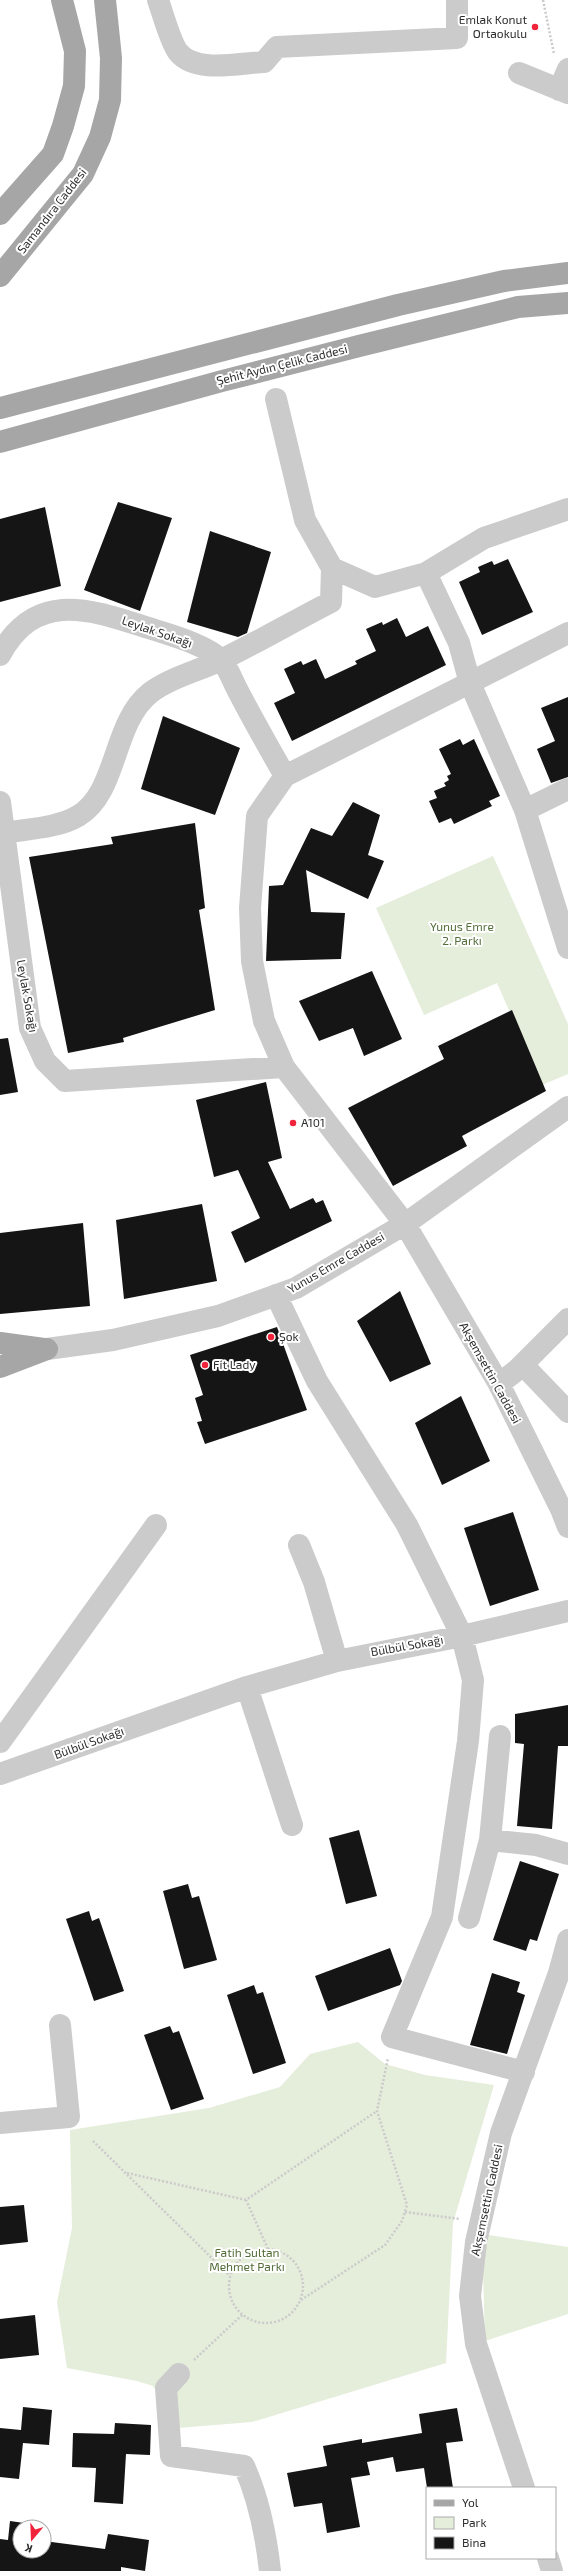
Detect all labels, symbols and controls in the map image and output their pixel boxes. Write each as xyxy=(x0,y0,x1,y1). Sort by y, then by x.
place label: Emlak Konut Ortaokulu xyxy=(459,12,527,40)
marker: Emlak Konut Ortaokulu xyxy=(530,22,540,32)
street label: Samandıra Caddesi xyxy=(14,165,89,256)
street label: Şehit Aydın Çelik Caddesi xyxy=(215,341,349,389)
street label: Leylak Sokağı xyxy=(120,612,194,650)
park label: Yunus Emre 2. Parkı xyxy=(430,919,494,947)
street label: Leylak Sokağı xyxy=(15,958,41,1033)
place label: A101 xyxy=(301,1115,325,1129)
marker: A101 xyxy=(288,1118,298,1128)
street label: Yunus Emre Caddesi xyxy=(285,1229,386,1296)
street label: Akşemsettin Caddesi xyxy=(456,1319,525,1426)
place label: Şok xyxy=(279,1329,299,1345)
marker: Şok xyxy=(266,1332,276,1342)
place label: Fit Lady xyxy=(213,1357,256,1371)
marker: Fit Lady xyxy=(200,1360,210,1370)
street label: Bülbül Sokağı xyxy=(369,1632,444,1658)
street label: Bülbül Sokağı xyxy=(52,1723,126,1761)
street label: Akşemsettin Caddesi xyxy=(467,2143,506,2257)
park label: Fatih Sultan Mehmet Parkı xyxy=(209,2245,285,2273)
legend xyxy=(426,2487,556,2559)
text: Yol xyxy=(462,2495,479,2509)
text: Park xyxy=(462,2515,487,2529)
north arrow xyxy=(12,2519,52,2559)
text: Bina xyxy=(462,2535,486,2549)
text: K xyxy=(23,2542,34,2556)

